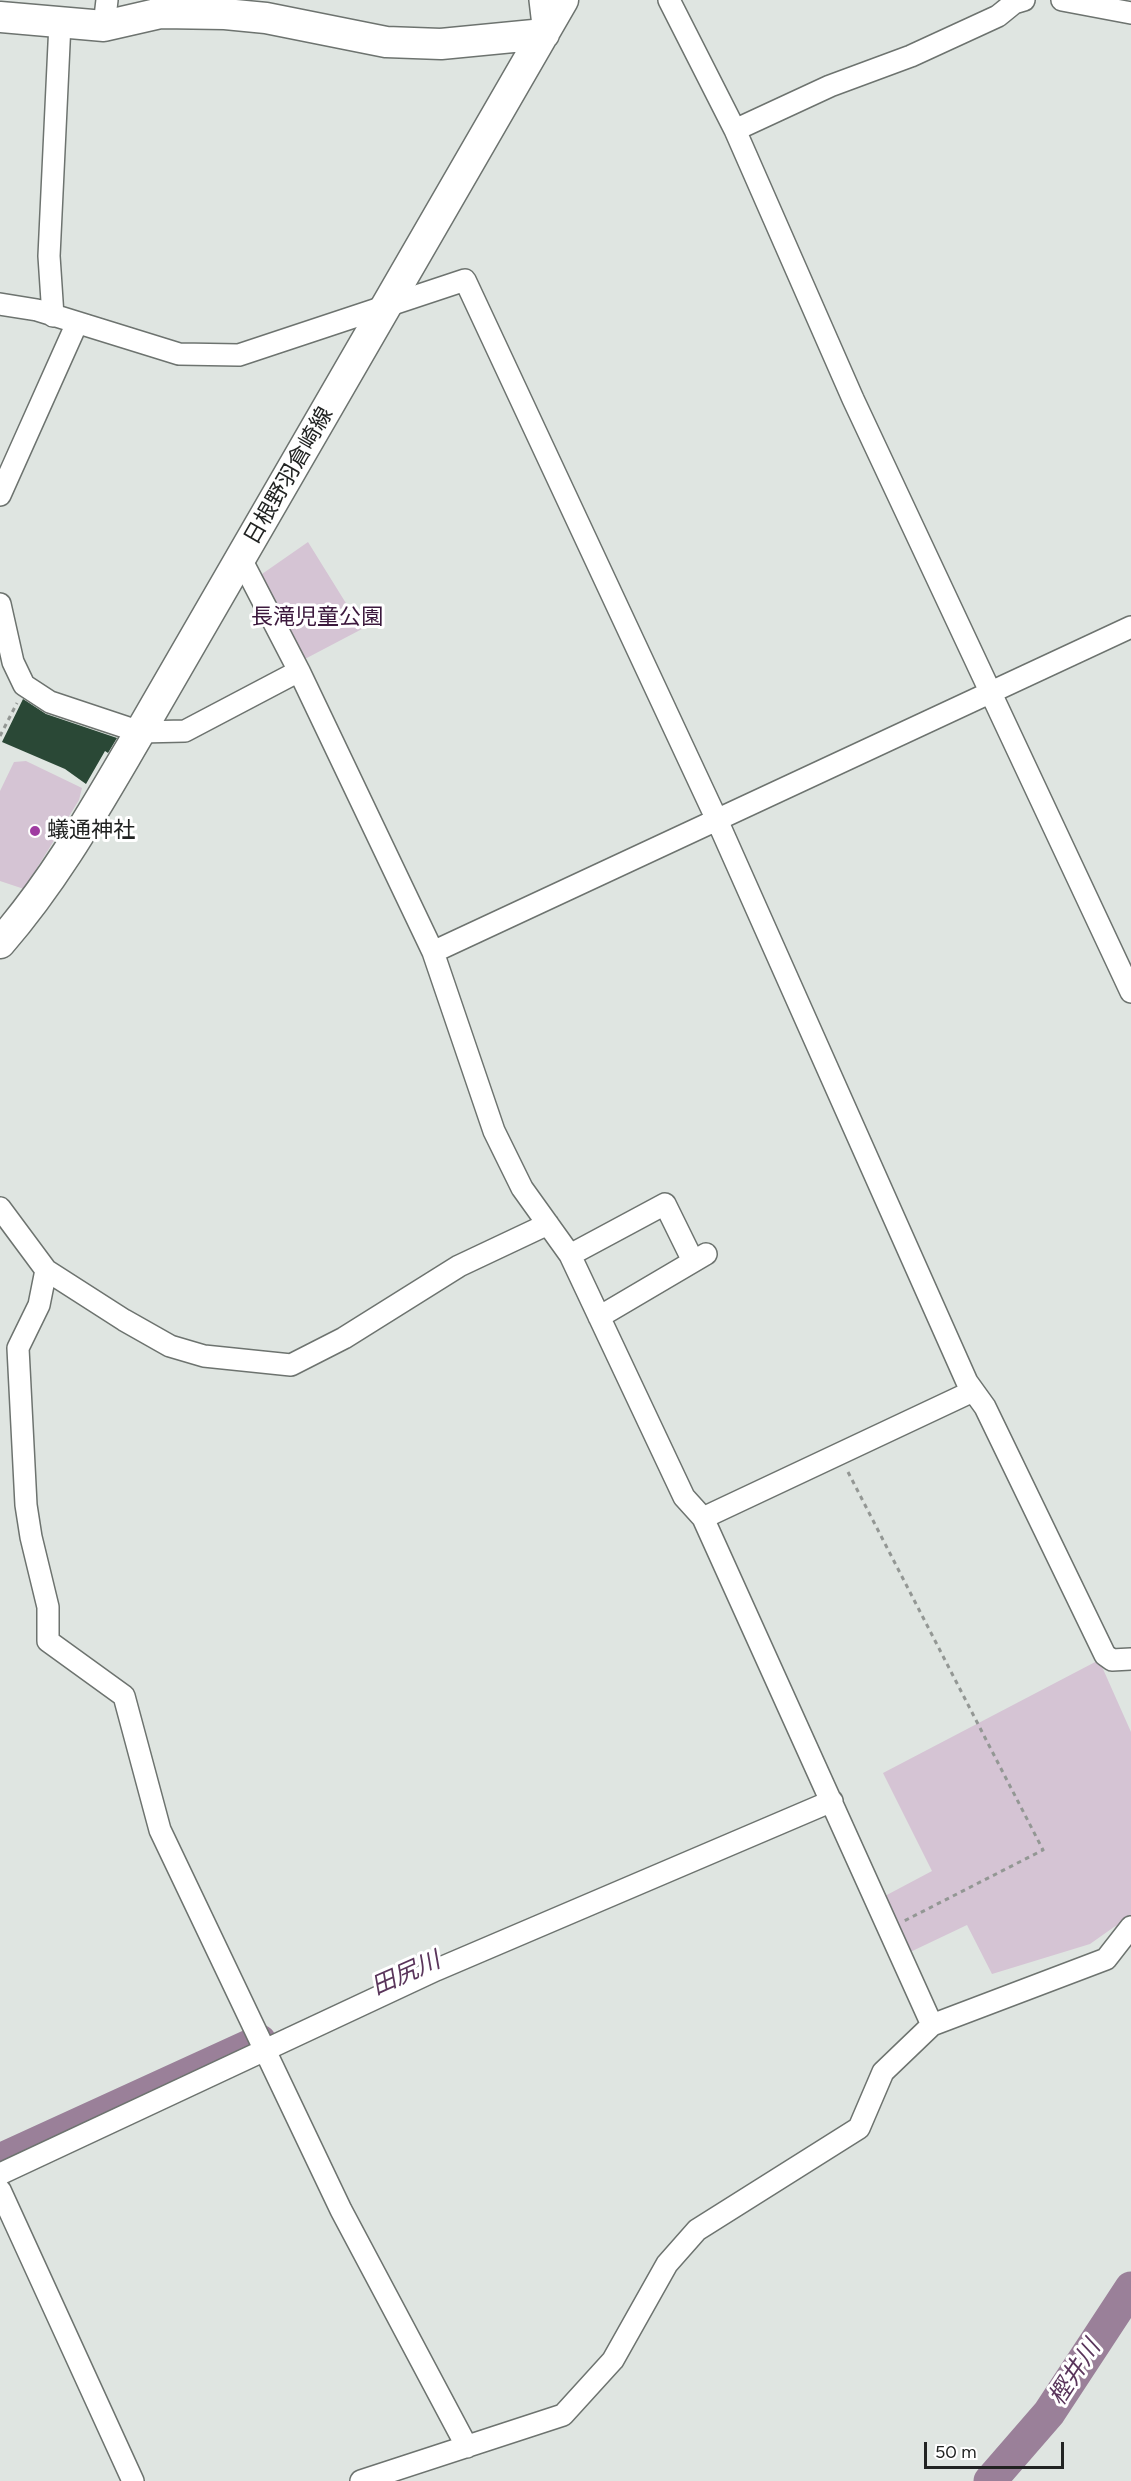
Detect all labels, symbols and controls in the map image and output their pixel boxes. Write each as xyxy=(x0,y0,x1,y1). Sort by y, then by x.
street label: 日根野羽倉崎線 xyxy=(239,403,339,549)
park label: 長滝児童公園 xyxy=(251,605,383,631)
place label: 蟻通神社 xyxy=(47,818,135,844)
marker: 蟻通神社 xyxy=(28,824,42,838)
water label: 田尻川 xyxy=(367,1946,445,2002)
water label: 樫井川 xyxy=(1043,2335,1107,2411)
scale bar xyxy=(927,2430,1066,2468)
text: 50 m xyxy=(935,2441,977,2463)

